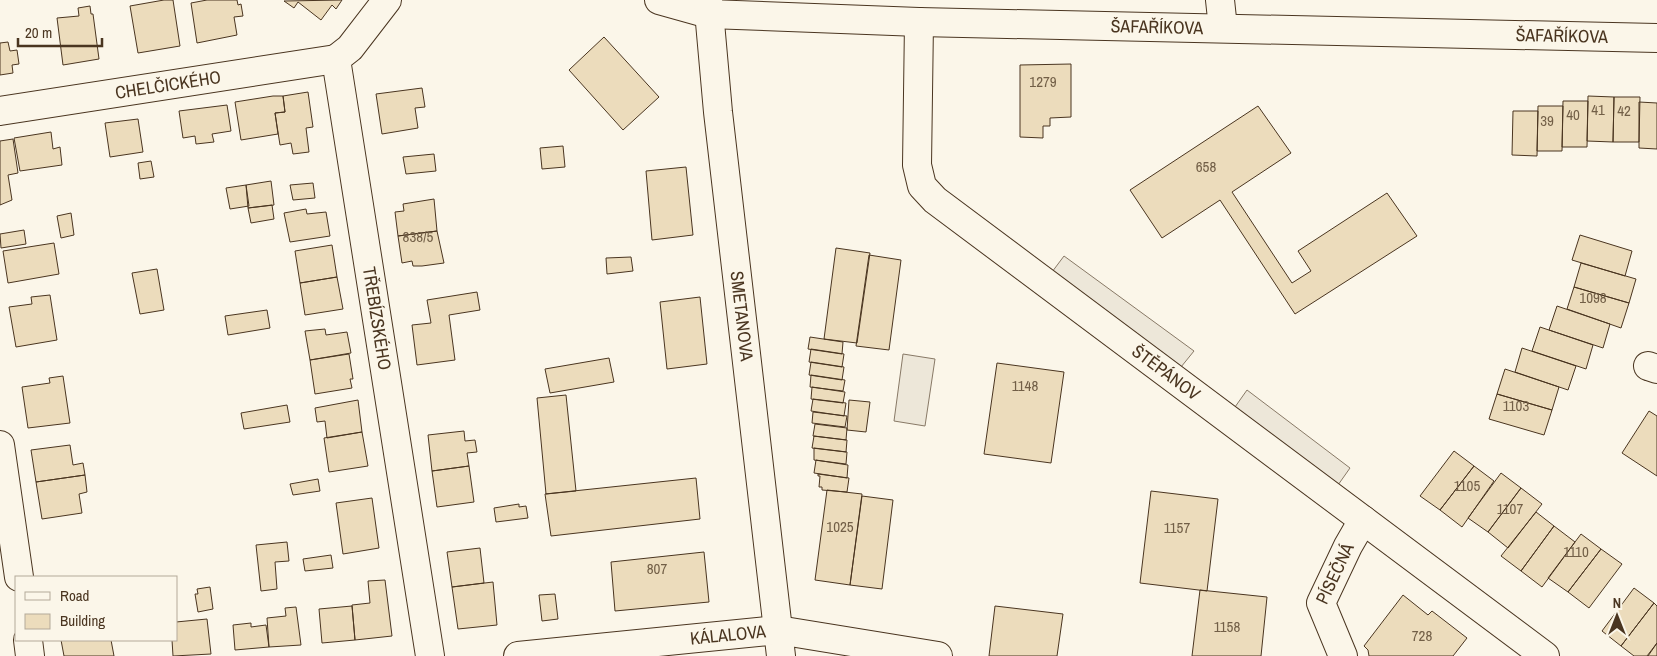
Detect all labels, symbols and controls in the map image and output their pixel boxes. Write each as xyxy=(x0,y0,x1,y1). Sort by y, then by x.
street label: ŠAFAŘÍKOVA xyxy=(1110,13,1204,40)
scale bar xyxy=(18,15,101,47)
text: 20 m xyxy=(25,22,52,43)
street label: ŠAFAŘÍKOVA xyxy=(1515,22,1608,49)
street label: CHELČICKÉHO xyxy=(113,64,223,105)
house number: 1279 xyxy=(1029,71,1057,92)
house number: 41 xyxy=(1591,99,1605,120)
house number: 42 xyxy=(1617,100,1631,121)
house number: 40 xyxy=(1566,104,1580,125)
house number: 39 xyxy=(1540,110,1554,131)
house number: 658 xyxy=(1196,156,1216,177)
house number: 838/5 xyxy=(403,226,434,247)
street label: TŘEBÍZSKÉHO xyxy=(357,265,398,372)
street label: SMETANOVA xyxy=(725,270,760,363)
house number: 1098 xyxy=(1579,287,1607,308)
street label: ŠTĚPÁNOV xyxy=(1127,338,1206,406)
house number: 1148 xyxy=(1012,375,1038,396)
house number: 1103 xyxy=(1503,395,1529,416)
house number: 1105 xyxy=(1454,475,1480,496)
house number: 1107 xyxy=(1497,498,1523,519)
house number: 1025 xyxy=(826,516,854,537)
house number: 1157 xyxy=(1164,517,1190,538)
street label: PÍSEČNÁ xyxy=(1309,539,1360,608)
house number: 1110 xyxy=(1563,541,1589,562)
house number: 807 xyxy=(647,558,667,579)
legend xyxy=(15,576,178,641)
text: Road xyxy=(60,585,89,606)
north arrow xyxy=(1592,591,1642,641)
text: N xyxy=(1613,594,1621,612)
text: Building xyxy=(60,610,105,631)
house number: 1158 xyxy=(1214,616,1240,637)
street label: KÁLALOVA xyxy=(689,618,767,651)
house number: 728 xyxy=(1412,625,1432,646)

